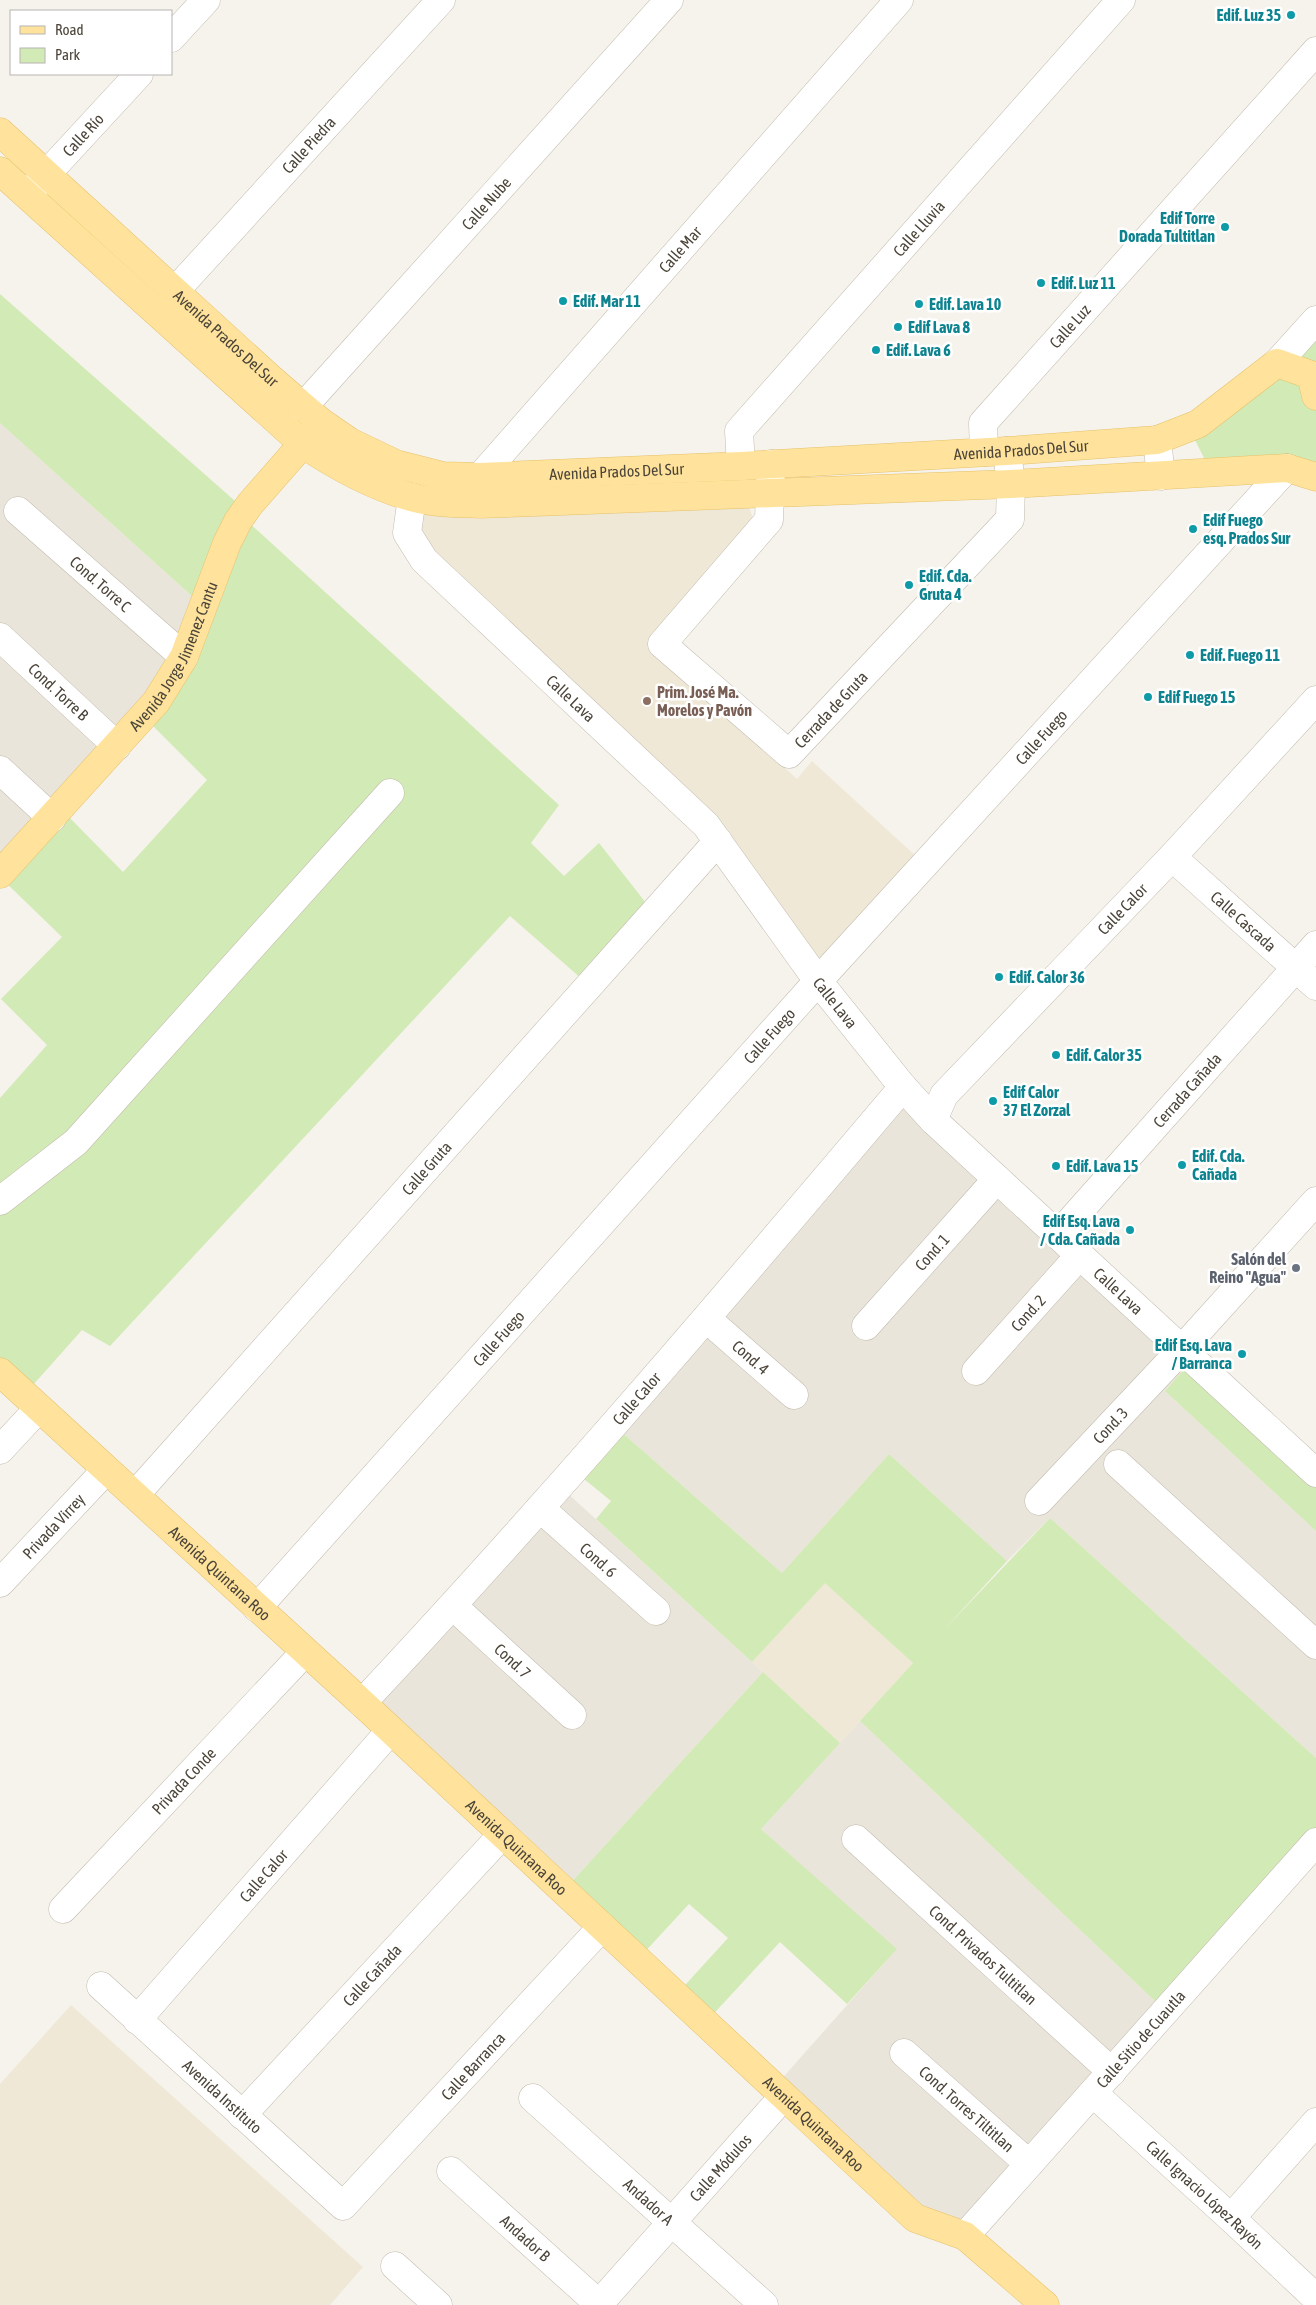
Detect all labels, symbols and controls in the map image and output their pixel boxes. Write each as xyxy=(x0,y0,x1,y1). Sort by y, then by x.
place label: Edif. Luz 35 xyxy=(1217,6,1281,24)
marker: Edif. Luz 35 xyxy=(1285,9,1297,21)
legend xyxy=(10,10,172,75)
text: Road xyxy=(55,21,84,38)
text: Park xyxy=(55,46,80,63)
street label: Calle Río xyxy=(59,110,107,160)
street label: Calle Piedra xyxy=(278,113,339,177)
street label: Calle Nube xyxy=(458,173,514,233)
street label: Calle Lluvia xyxy=(889,197,948,260)
place label: Edif Torre Dorada Tultitlan xyxy=(1119,209,1215,245)
marker: Edif Torre Dorada Tultitlan xyxy=(1219,221,1231,233)
street label: Calle Mar xyxy=(655,222,705,276)
place label: Edif. Luz 11 xyxy=(1051,274,1116,292)
marker: Edif. Luz 11 xyxy=(1035,277,1047,289)
street label: Avenida Prados Del Sur xyxy=(170,286,282,390)
place label: Edif. Mar 11 xyxy=(573,292,641,310)
marker: Edif. Mar 11 xyxy=(557,295,569,307)
place label: Edif. Lava 10 xyxy=(929,295,1002,313)
marker: Edif. Lava 10 xyxy=(913,298,925,310)
street label: Calle Luz xyxy=(1046,301,1094,352)
place label: Edif Lava 8 xyxy=(908,318,970,336)
marker: Edif Lava 8 xyxy=(892,321,904,333)
place label: Edif. Lava 6 xyxy=(886,341,951,359)
marker: Edif. Lava 6 xyxy=(870,344,882,356)
street label: Avenida Prados Del Sur xyxy=(953,436,1089,463)
street label: Avenida Prados Del Sur xyxy=(549,459,685,483)
place label: Edif Fuego esq. Prados Sur xyxy=(1203,511,1291,547)
marker: Edif Fuego esq. Prados Sur xyxy=(1187,523,1199,535)
street label: Cond. Torre C xyxy=(67,552,135,615)
place label: Edif. Cda. Gruta 4 xyxy=(919,567,972,603)
street label: Avenida Jorge Jimenez Cantu xyxy=(125,579,221,734)
marker: Edif. Cda. Gruta 4 xyxy=(903,579,915,591)
place label: Edif. Fuego 11 xyxy=(1200,646,1281,664)
marker: Edif. Fuego 11 xyxy=(1184,649,1196,661)
street label: Cond. Torre B xyxy=(25,659,93,724)
street label: Cerrada de Gruta xyxy=(791,667,871,751)
street label: Calle Lava xyxy=(543,671,599,725)
place label: Prim. José Ma. Morelos y Pavón xyxy=(657,683,752,719)
place label: Edif Fuego 15 xyxy=(1158,688,1236,706)
marker: Edif Fuego 15 xyxy=(1142,691,1154,703)
marker: Prim. José Ma. Morelos y Pavón xyxy=(641,695,653,707)
street label: Calle Fuego xyxy=(1012,706,1071,768)
street label: Calle Calor xyxy=(1094,880,1151,938)
street label: Calle Cascada xyxy=(1207,887,1280,955)
place label: Edif. Calor 36 xyxy=(1009,968,1085,986)
marker: Edif. Calor 36 xyxy=(993,971,1005,983)
street label: Calle Lava xyxy=(810,974,861,1032)
street label: Calle Fuego xyxy=(740,1004,798,1067)
place label: Edif. Calor 35 xyxy=(1066,1046,1142,1064)
marker: Edif. Calor 35 xyxy=(1050,1049,1062,1061)
street label: Cerrada Cañada xyxy=(1149,1049,1225,1131)
place label: Edif Calor 37 El Zorzal xyxy=(1003,1083,1071,1119)
marker: Edif Calor 37 El Zorzal xyxy=(987,1095,999,1107)
street label: Calle Gruta xyxy=(398,1138,455,1198)
place label: Edif. Cda. Cañada xyxy=(1192,1147,1245,1183)
place label: Edif. Lava 15 xyxy=(1066,1157,1139,1175)
marker: Edif. Cda. Cañada xyxy=(1176,1159,1188,1171)
marker: Edif. Lava 15 xyxy=(1050,1160,1062,1172)
place label: Edif Esq. Lava / Cda. Cañada xyxy=(1040,1212,1120,1248)
marker: Edif Esq. Lava / Cda. Cañada xyxy=(1124,1224,1136,1236)
street label: Cond. 1 xyxy=(911,1230,953,1274)
place label: Salón del Reino "Agua" xyxy=(1209,1250,1287,1286)
marker: Salón del Reino "Agua" xyxy=(1290,1262,1302,1274)
street label: Calle Lava xyxy=(1090,1264,1147,1318)
street label: Cond. 2 xyxy=(1007,1291,1049,1335)
street label: Calle Fuego xyxy=(469,1307,528,1370)
street label: Cond. 4 xyxy=(729,1336,773,1378)
place label: Edif Esq. Lava / Barranca xyxy=(1155,1336,1232,1372)
marker: Edif Esq. Lava / Barranca xyxy=(1236,1348,1248,1360)
street label: Calle Calor xyxy=(609,1368,664,1428)
street label: Cond. 3 xyxy=(1089,1404,1131,1447)
street label: Privada Virrey xyxy=(19,1490,89,1562)
street label: Avenida Quintana Roo xyxy=(165,1522,274,1624)
street label: Cond. 6 xyxy=(576,1539,620,1581)
street label: Cond. 7 xyxy=(491,1640,535,1682)
street label: Privada Conde xyxy=(148,1744,219,1818)
street label: Avenida Quintana Roo xyxy=(463,1796,571,1898)
street label: Calle Calor xyxy=(236,1846,291,1905)
street label: Cond. Privados Tultitlan xyxy=(926,1901,1041,2008)
street label: Calle Cañada xyxy=(339,1941,405,2010)
street label: Calle Sitio de Cuautla xyxy=(1093,1986,1189,2091)
street label: Calle Barranca xyxy=(437,2029,509,2103)
street label: Avenida Instituto xyxy=(179,2056,266,2137)
street label: Cond. Torres Tiltitlan xyxy=(916,2062,1018,2155)
street label: Avenida Quintana Roo xyxy=(760,2072,868,2175)
street label: Calle Módulos xyxy=(686,2130,755,2205)
street label: Calle Ignacio López Rayón xyxy=(1143,2137,1267,2252)
street label: Andador A xyxy=(620,2175,677,2228)
street label: Andador B xyxy=(497,2211,554,2265)

